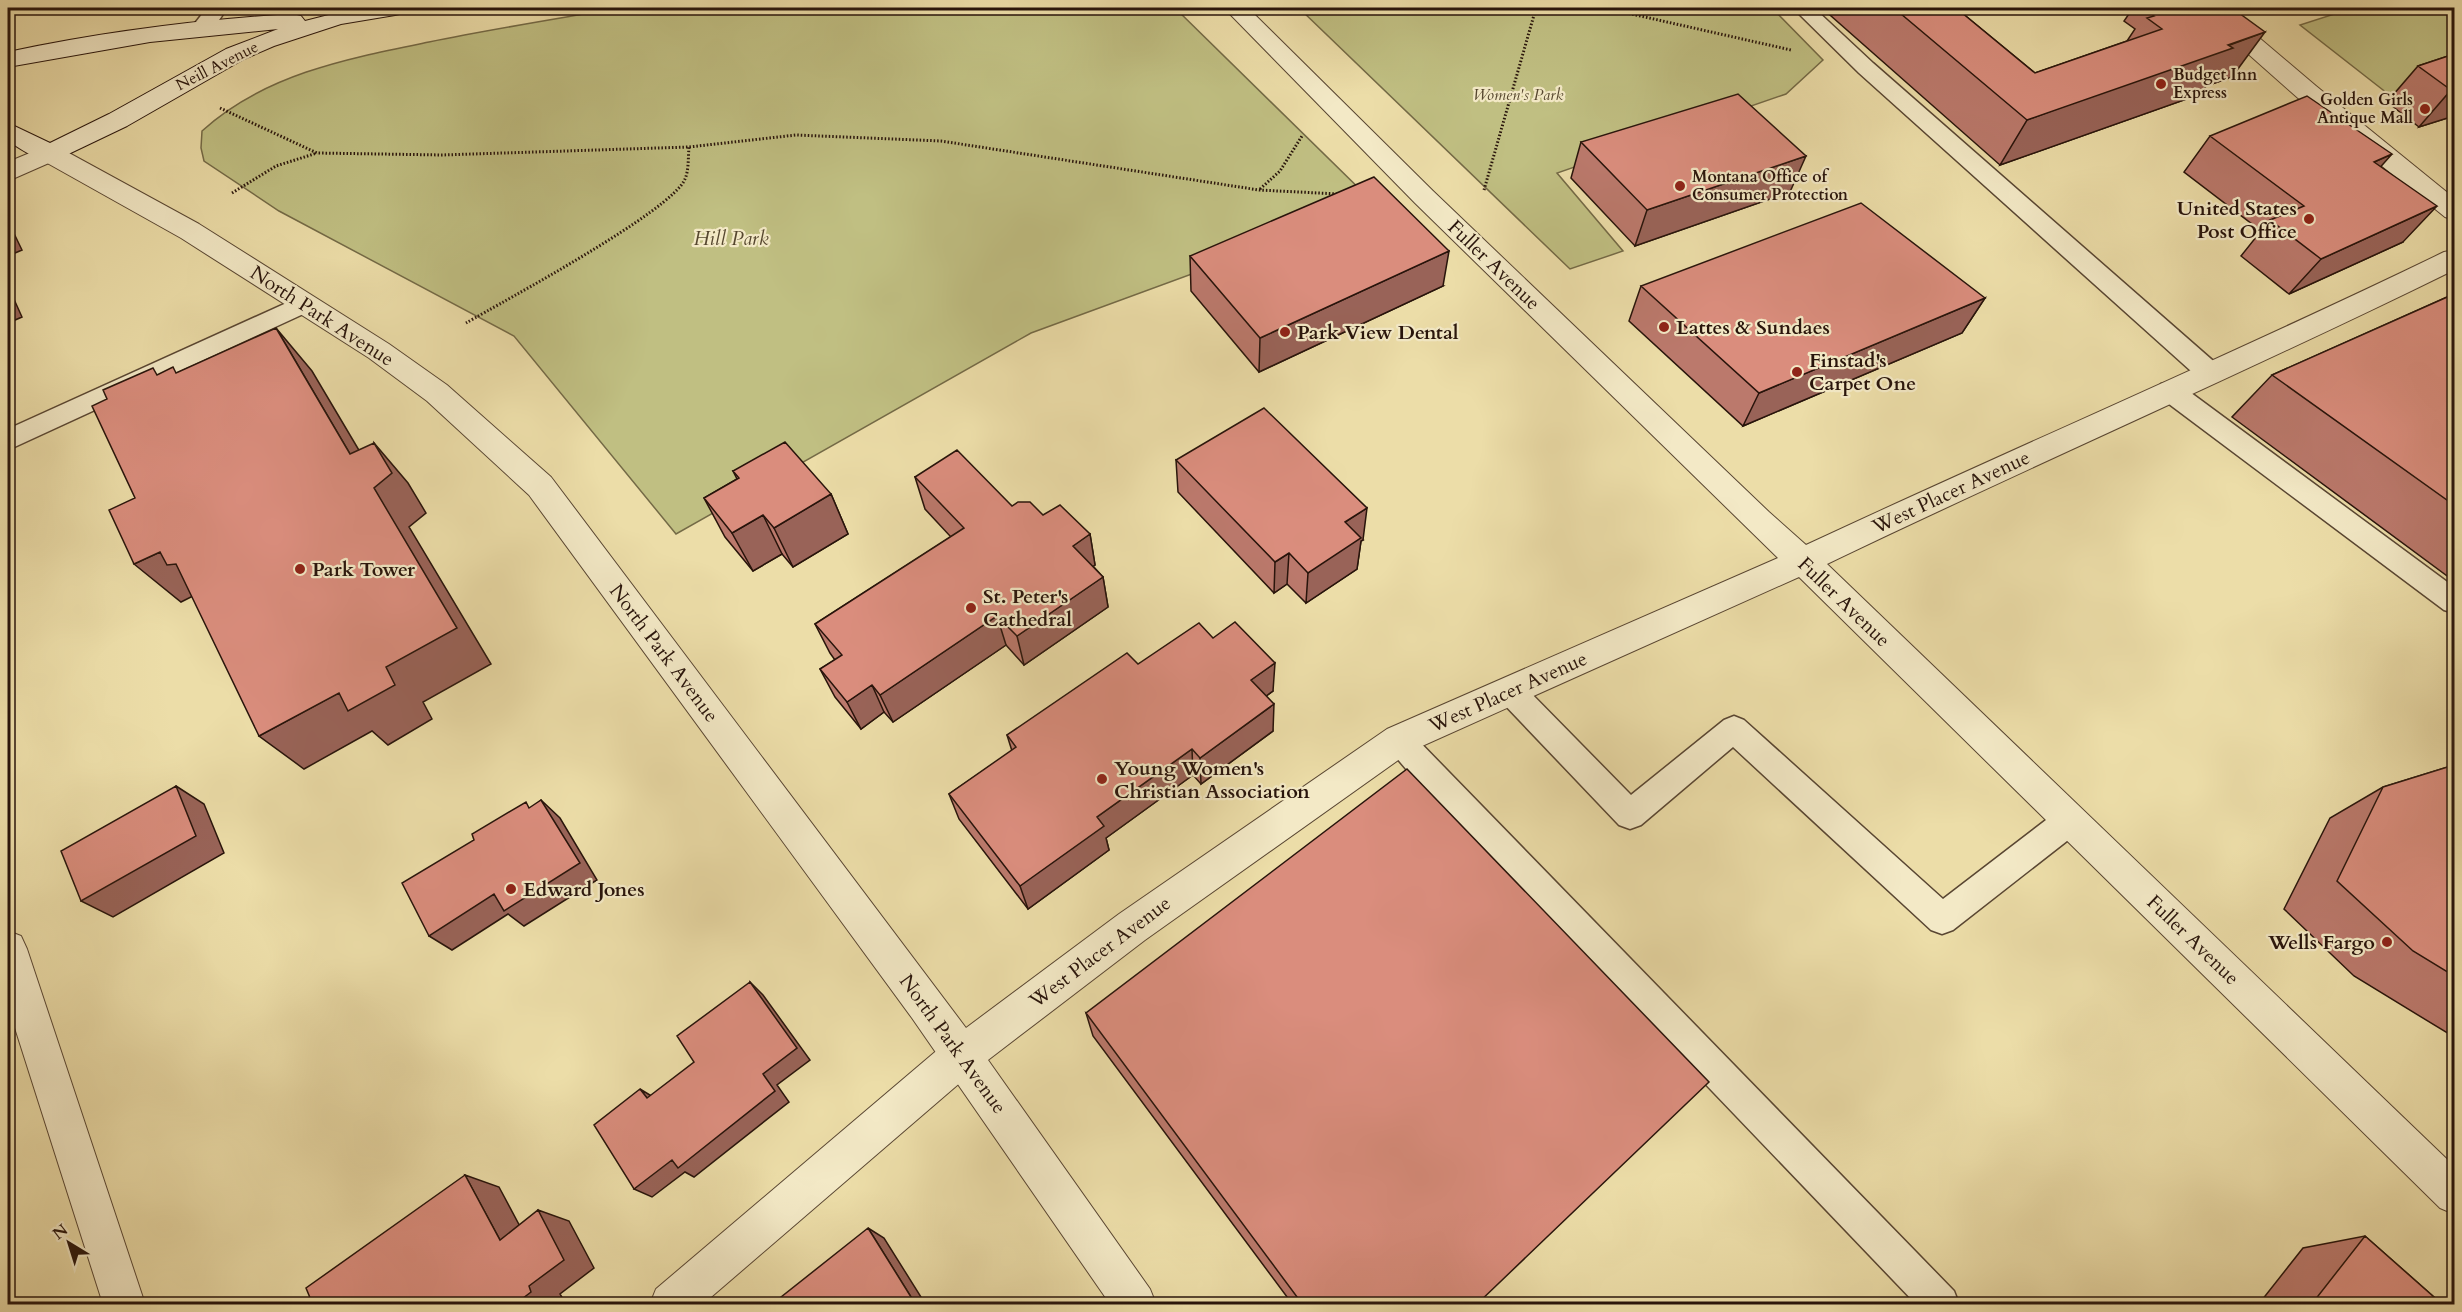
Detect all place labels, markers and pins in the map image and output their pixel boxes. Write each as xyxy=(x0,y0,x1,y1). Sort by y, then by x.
place label: Budget Inn Express xyxy=(2173,64,2258,104)
marker: Budget Inn Express xyxy=(2154,77,2168,91)
place label: Golden Girls Antique Mall xyxy=(2317,89,2413,129)
marker: Golden Girls Antique Mall xyxy=(2418,102,2432,116)
place label: Montana Office of Consumer Protection xyxy=(1692,166,1849,206)
marker: Montana Office of Consumer Protection xyxy=(1673,179,1687,193)
place label: United States Post Office xyxy=(2177,195,2297,245)
marker: United States Post Office xyxy=(2302,212,2316,226)
place label: Lattes & Sundaes xyxy=(1676,314,1830,341)
place label: Park View Dental xyxy=(1297,319,1459,346)
marker: Lattes & Sundaes xyxy=(1657,320,1671,334)
marker: Park View Dental xyxy=(1278,325,1292,339)
place label: Finstad's Carpet One xyxy=(1809,347,1916,397)
marker: Finstad's Carpet One xyxy=(1790,365,1804,379)
place label: Park Tower xyxy=(312,556,416,583)
marker: Park Tower xyxy=(293,562,307,576)
place label: St. Peter's Cathedral xyxy=(983,583,1072,633)
marker: St. Peter's Cathedral xyxy=(964,601,978,615)
place label: Young Women's Christian Association xyxy=(1114,755,1310,805)
marker: Young Women's Christian Association xyxy=(1095,772,1109,786)
place label: Edward Jones xyxy=(523,876,645,903)
marker: Edward Jones xyxy=(504,882,518,896)
place label: Wells Fargo xyxy=(2267,929,2375,956)
marker: Wells Fargo xyxy=(2380,935,2394,949)

